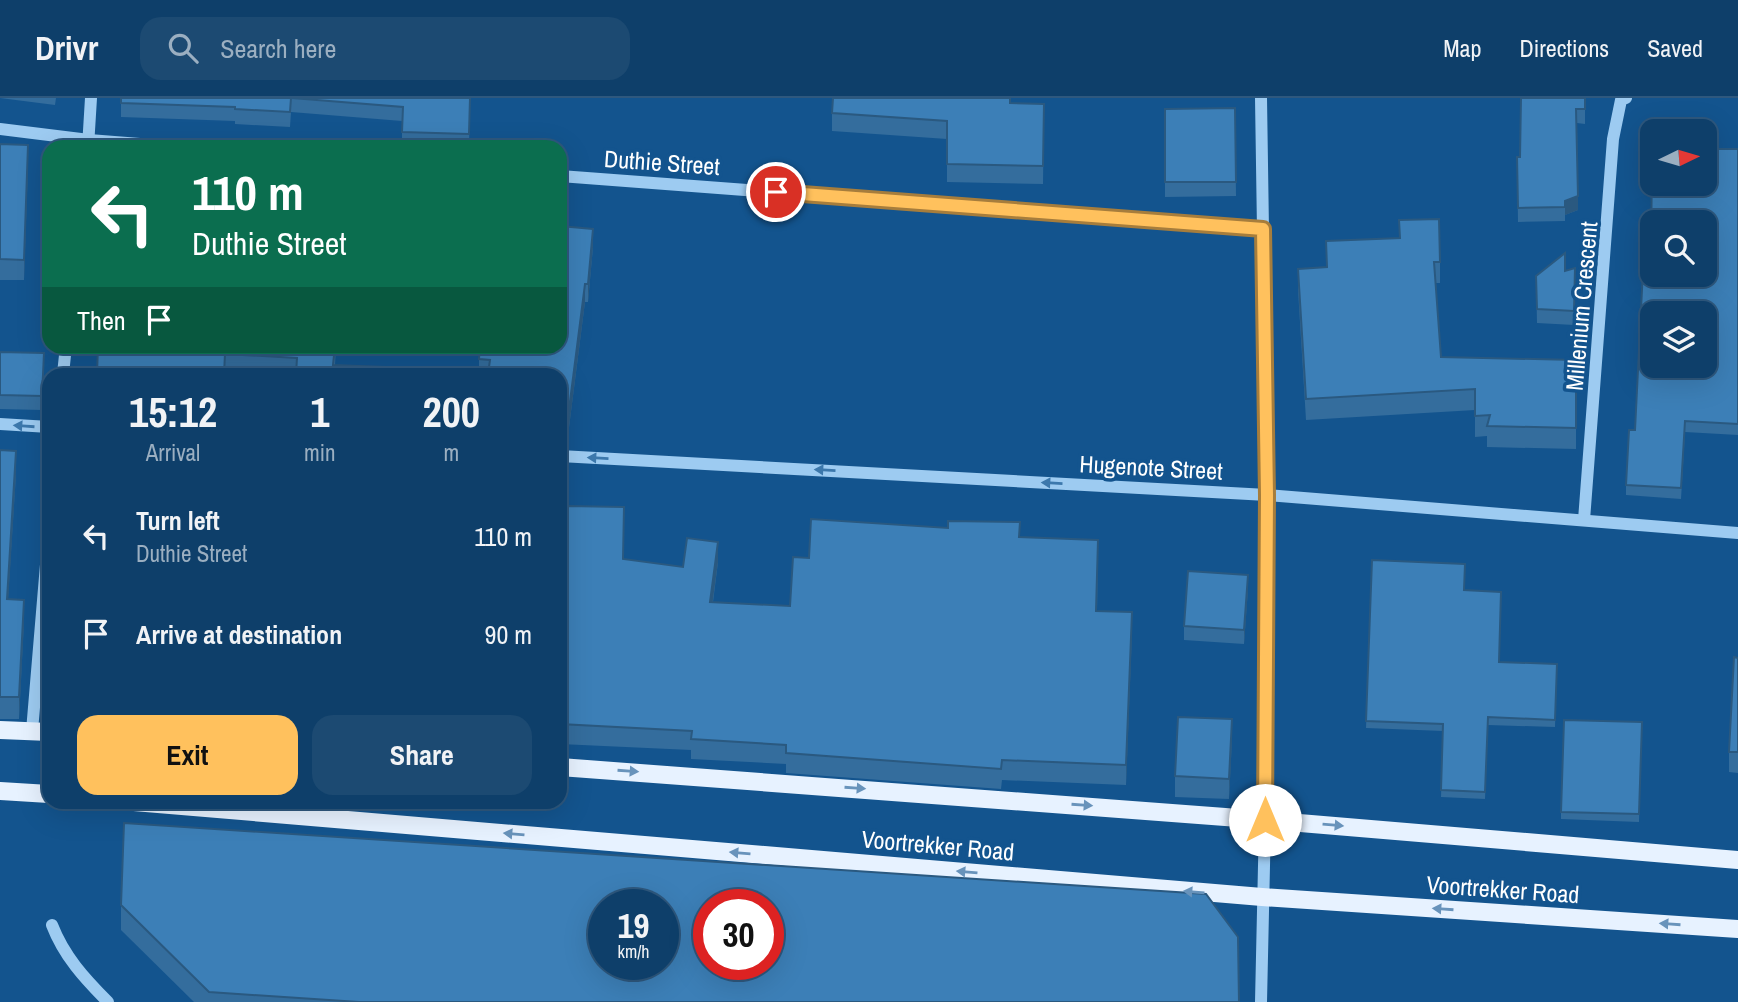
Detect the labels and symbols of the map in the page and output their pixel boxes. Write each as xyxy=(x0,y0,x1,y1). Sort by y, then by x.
north arrow xyxy=(1640,119,1717,196)
street label: Duthie Street xyxy=(603,142,721,182)
pin xyxy=(746,162,806,222)
street label: Millenium Crescent xyxy=(1558,220,1604,392)
one-way arrow xyxy=(13,420,35,431)
street label: Hugenote Street xyxy=(1079,447,1224,487)
one-way arrow xyxy=(586,452,608,463)
one-way arrow xyxy=(814,465,836,476)
one-way arrow xyxy=(1041,477,1063,488)
one-way arrow xyxy=(617,766,639,777)
one-way arrow xyxy=(844,783,866,794)
position arrow xyxy=(1228,783,1302,857)
one-way arrow xyxy=(1071,800,1093,811)
one-way arrow xyxy=(1322,820,1344,831)
street label: Voortrekker Road xyxy=(860,822,1016,868)
one-way arrow xyxy=(503,828,525,839)
one-way arrow xyxy=(729,847,751,858)
one-way arrow xyxy=(956,866,978,877)
street label: Voortrekker Road xyxy=(1425,868,1581,910)
one-way arrow xyxy=(1183,886,1205,897)
speed limit sign: 30 xyxy=(693,889,784,980)
one-way arrow xyxy=(1432,903,1454,914)
one-way arrow xyxy=(1659,918,1681,929)

